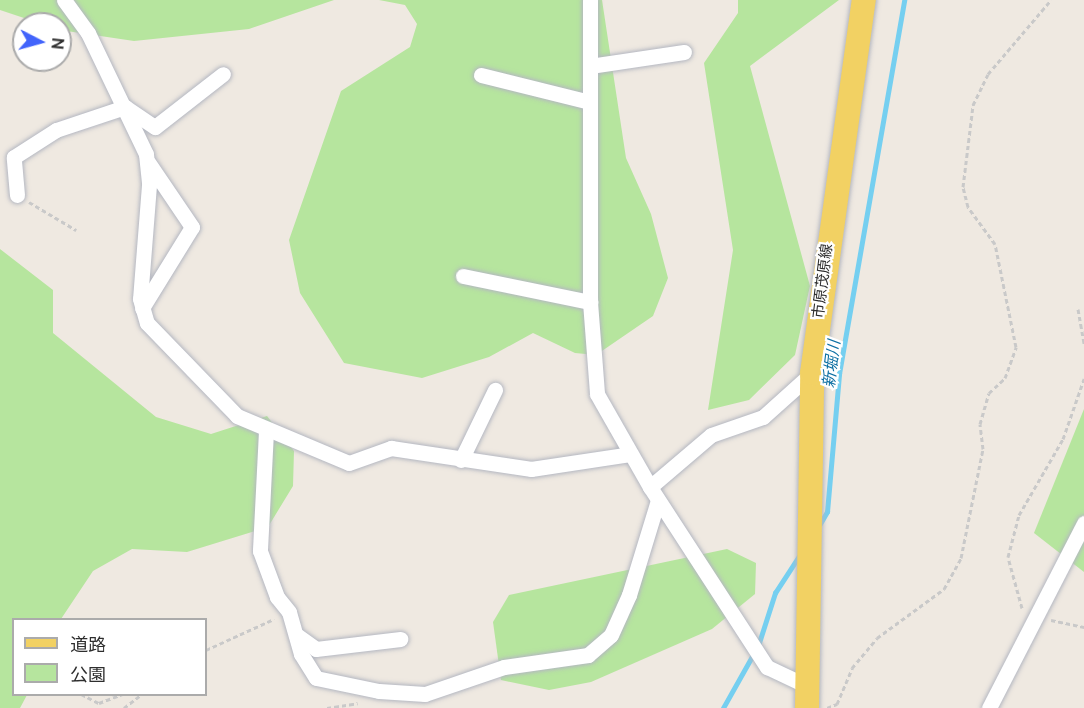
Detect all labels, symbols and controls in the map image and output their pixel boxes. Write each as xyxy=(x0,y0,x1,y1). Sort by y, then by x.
north arrow xyxy=(12,12,72,72)
text: N xyxy=(48,37,67,51)
street label: 市原茂原線 xyxy=(808,243,836,319)
water label: 新堀川 xyxy=(819,339,843,389)
legend xyxy=(12,618,207,696)
text: 道路 xyxy=(70,634,106,654)
text: 公園 xyxy=(70,664,106,684)

